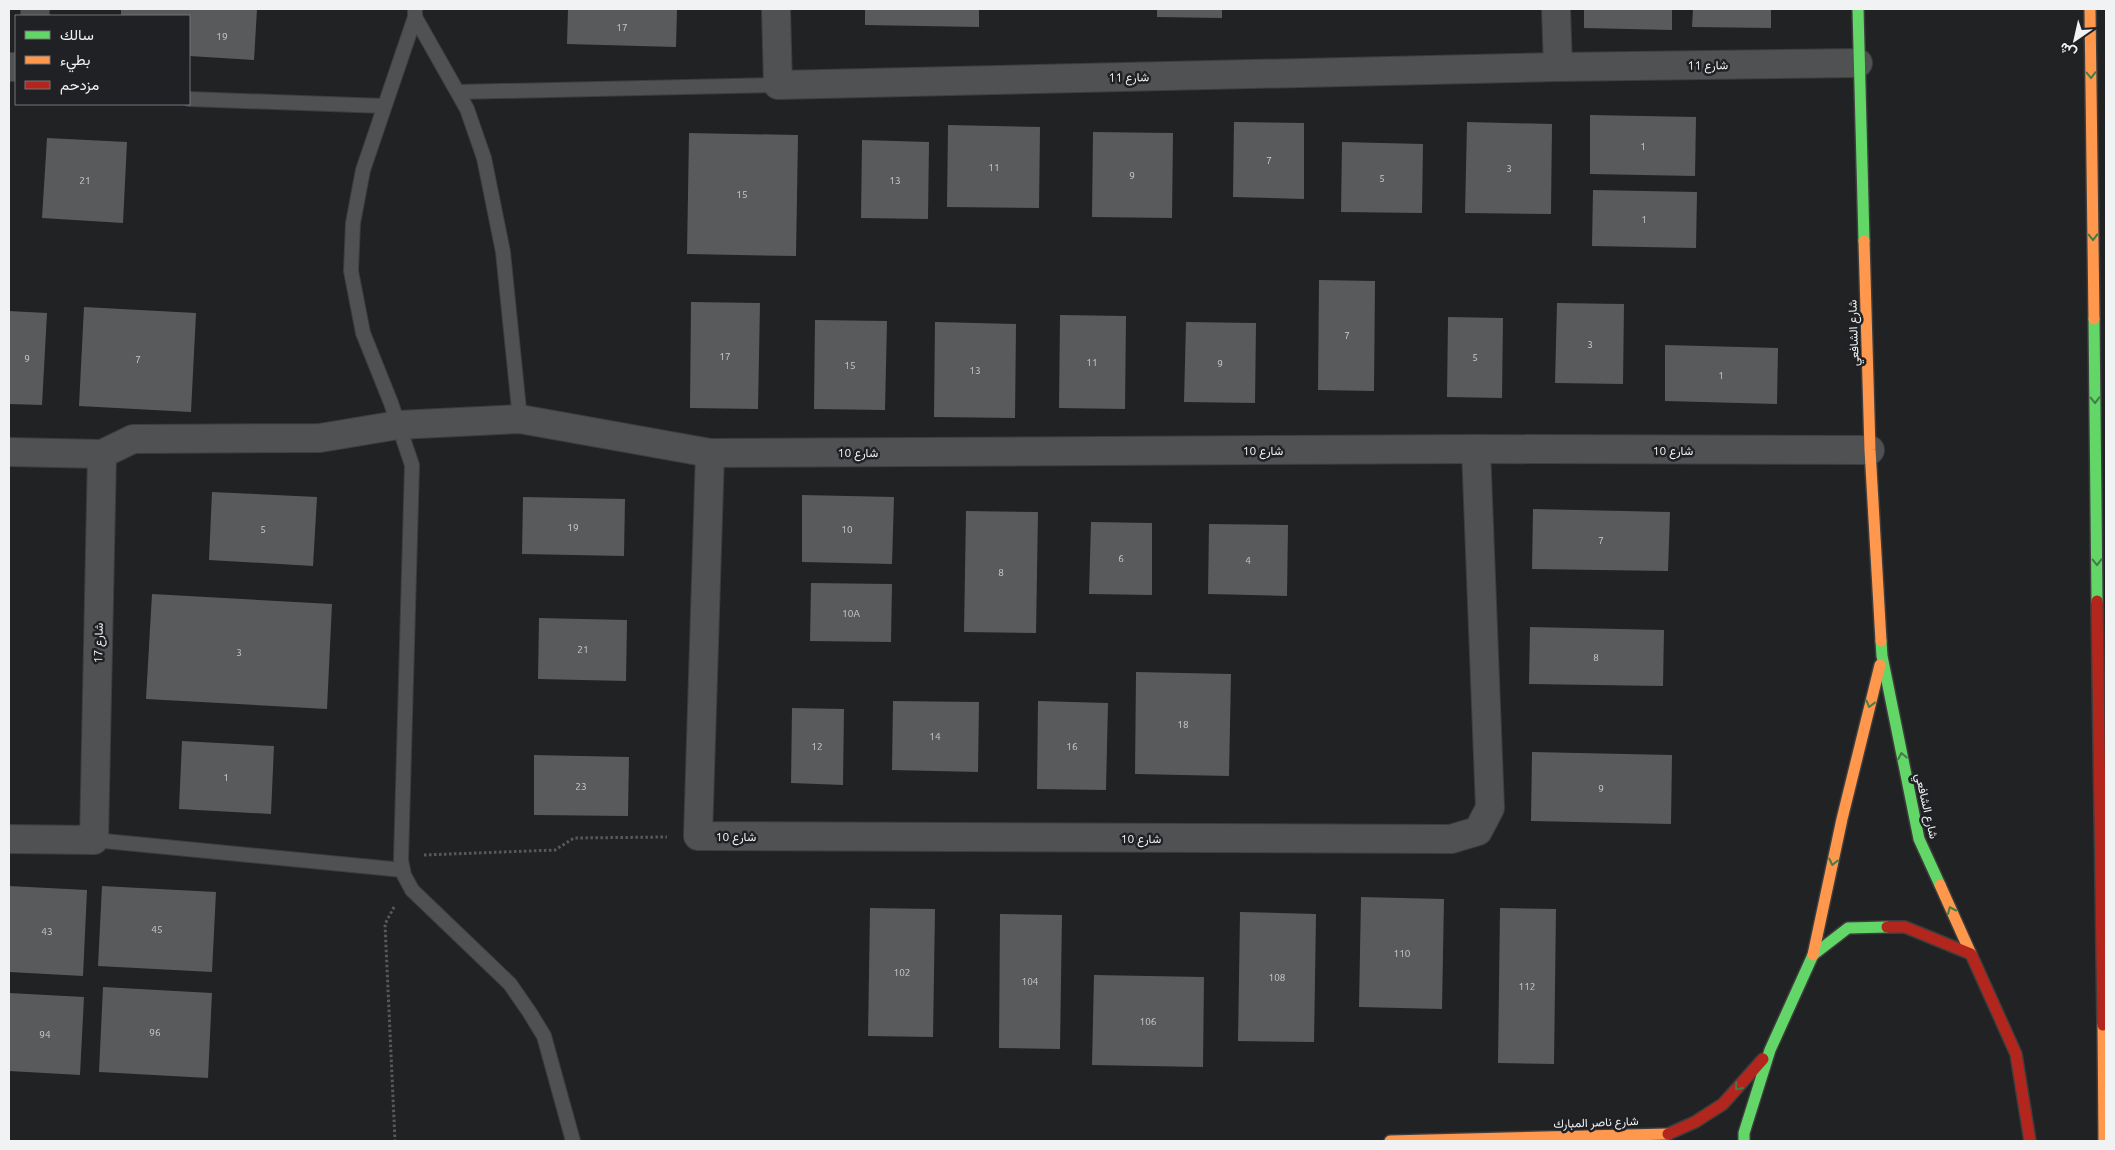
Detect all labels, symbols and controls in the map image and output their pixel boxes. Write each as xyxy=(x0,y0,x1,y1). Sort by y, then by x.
legend xyxy=(15,15,190,105)
north arrow xyxy=(2050,15,2100,65)
house number: 17 xyxy=(616,22,628,33)
text: سالك xyxy=(60,26,94,43)
house number: 19 xyxy=(216,31,228,42)
text: ش xyxy=(2056,39,2080,62)
text: بطيء xyxy=(60,51,90,73)
street label: شارع 11 xyxy=(1688,58,1728,75)
street label: شارع 11 xyxy=(1109,70,1149,87)
one-way arrow xyxy=(2086,72,2096,79)
text: مزدحم xyxy=(60,76,99,95)
house number: 1 xyxy=(1640,141,1646,152)
house number: 7 xyxy=(1266,155,1272,166)
house number: 11 xyxy=(988,162,1000,173)
house number: 3 xyxy=(1506,163,1512,174)
house number: 9 xyxy=(1129,170,1135,181)
house number: 5 xyxy=(1379,173,1385,184)
house number: 21 xyxy=(79,175,91,186)
house number: 13 xyxy=(889,175,901,186)
house number: 15 xyxy=(736,189,748,200)
house number: 1 xyxy=(1641,214,1647,225)
one-way arrow xyxy=(2088,234,2098,242)
street label: شارع الشافعي xyxy=(1845,299,1865,366)
house number: 7 xyxy=(1344,330,1350,341)
house number: 3 xyxy=(1587,339,1593,350)
house number: 17 xyxy=(719,351,731,362)
house number: 5 xyxy=(1472,352,1478,363)
house number: 9 xyxy=(24,353,30,364)
house number: 7 xyxy=(135,354,141,365)
house number: 11 xyxy=(1086,357,1098,368)
house number: 9 xyxy=(1217,358,1223,369)
house number: 15 xyxy=(844,360,856,371)
house number: 13 xyxy=(969,365,981,376)
house number: 1 xyxy=(1718,370,1724,381)
one-way arrow xyxy=(2090,396,2100,404)
street label: شارع 10 xyxy=(1243,444,1283,460)
street label: شارع 10 xyxy=(1653,444,1693,460)
street label: شارع 10 xyxy=(838,446,878,462)
house number: 19 xyxy=(567,522,579,533)
house number: 5 xyxy=(260,524,266,535)
house number: 10 xyxy=(841,524,853,535)
house number: 7 xyxy=(1598,535,1604,546)
house number: 6 xyxy=(1118,553,1124,564)
house number: 4 xyxy=(1245,555,1251,566)
one-way arrow xyxy=(2092,559,2102,567)
house number: 8 xyxy=(998,567,1004,578)
house number: 10A xyxy=(842,608,860,619)
street label: شارع 17 xyxy=(91,623,108,663)
house number: 21 xyxy=(577,644,589,655)
house number: 3 xyxy=(236,647,242,658)
house number: 8 xyxy=(1593,652,1599,663)
one-way arrow xyxy=(1865,699,1876,708)
house number: 18 xyxy=(1177,719,1189,730)
house number: 14 xyxy=(929,731,941,742)
house number: 12 xyxy=(811,741,823,752)
house number: 16 xyxy=(1066,741,1078,752)
one-way arrow xyxy=(1897,752,1908,761)
house number: 1 xyxy=(223,772,229,783)
street label: شارع الشافعي xyxy=(1909,772,1941,841)
house number: 23 xyxy=(575,781,587,792)
house number: 9 xyxy=(1598,783,1604,794)
street label: شارع 10 xyxy=(716,830,756,846)
street label: شارع 10 xyxy=(1121,832,1161,848)
one-way arrow xyxy=(1828,857,1838,866)
one-way arrow xyxy=(1947,906,1958,915)
house number: 45 xyxy=(151,924,163,935)
house number: 43 xyxy=(41,926,53,937)
house number: 110 xyxy=(1394,948,1411,959)
house number: 102 xyxy=(894,967,910,978)
house number: 108 xyxy=(1269,972,1286,983)
house number: 104 xyxy=(1022,976,1039,987)
house number: 112 xyxy=(1519,981,1535,992)
house number: 106 xyxy=(1140,1016,1157,1027)
house number: 96 xyxy=(149,1027,161,1038)
house number: 94 xyxy=(39,1029,51,1040)
one-way arrow xyxy=(1735,1081,1744,1090)
street label: شارع ناصر المبارك xyxy=(1553,1114,1639,1133)

